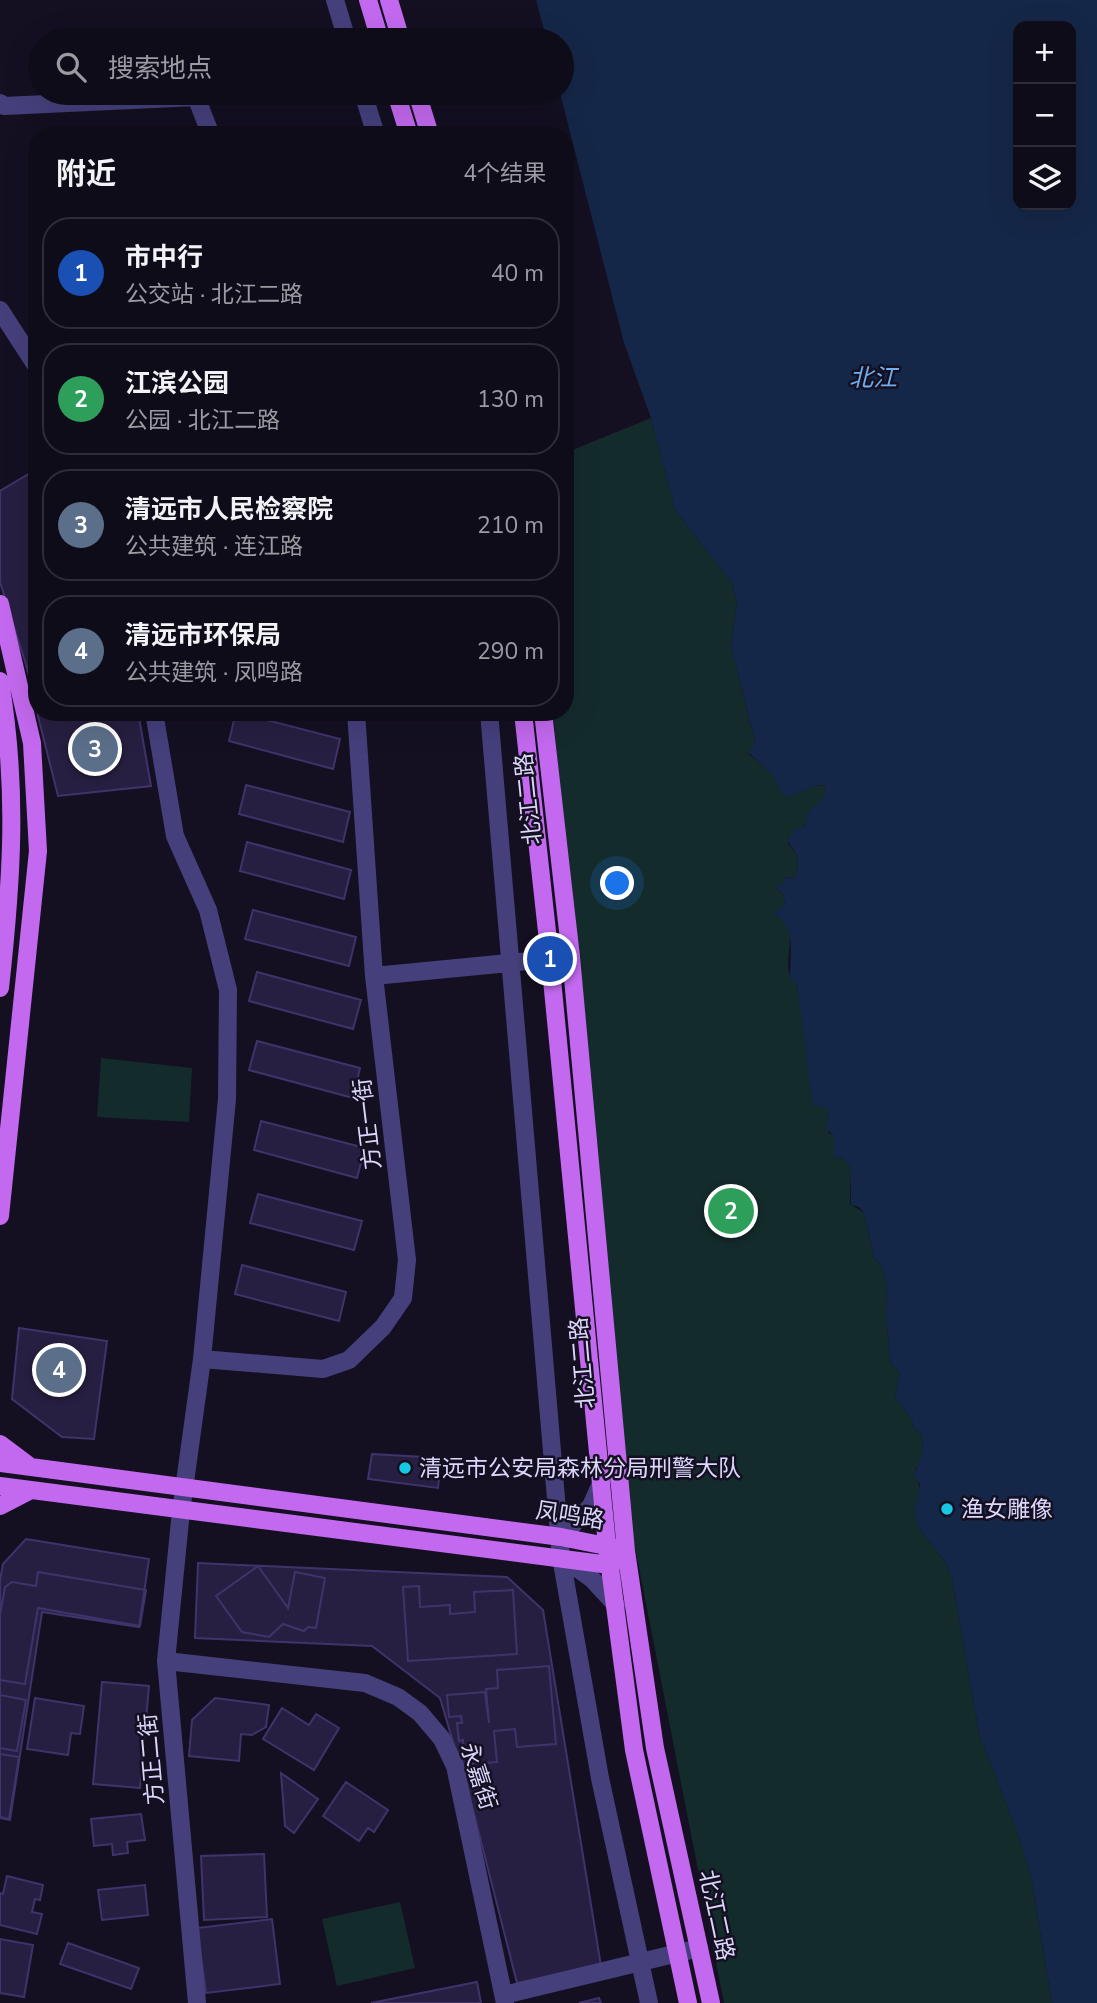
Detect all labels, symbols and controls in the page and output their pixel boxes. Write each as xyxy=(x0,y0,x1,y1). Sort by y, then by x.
map controls xyxy=(1013,21,1076,210)
button: + xyxy=(1013,21,1076,84)
search box xyxy=(28,28,574,105)
icon: search xyxy=(52,48,90,86)
text: 搜索地点 xyxy=(108,51,212,86)
button: − xyxy=(1013,84,1076,147)
button: layers xyxy=(1013,147,1076,210)
text: 附近 xyxy=(56,154,116,195)
text: 4个结果 xyxy=(463,158,546,189)
text: 市中行 xyxy=(125,240,203,275)
text: 1 xyxy=(74,258,88,289)
text: 40 m xyxy=(491,258,544,289)
text: 公交站 · 北江二路 xyxy=(125,279,303,310)
water label: 北江 xyxy=(849,362,900,394)
text: 江滨公园 xyxy=(125,366,229,401)
text: 2 xyxy=(74,384,88,415)
text: 130 m xyxy=(477,384,544,415)
text: 公园 · 北江二路 xyxy=(125,405,280,436)
text: 清远市人民检察院 xyxy=(125,492,333,527)
text: 3 xyxy=(74,510,88,541)
text: 210 m xyxy=(477,510,544,541)
text: 公共建筑 · 连江路 xyxy=(125,531,303,562)
text: 清远市环保局 xyxy=(125,618,281,653)
text: 4 xyxy=(74,636,88,667)
text: 290 m xyxy=(477,636,544,667)
text: 公共建筑 · 凤鸣路 xyxy=(125,657,303,688)
pin: 3 xyxy=(72,723,118,775)
street label: 北江二路 xyxy=(508,752,549,846)
your location xyxy=(600,866,634,900)
pin: 1 xyxy=(527,933,573,985)
street label: 方正一街 xyxy=(347,1076,388,1171)
pin: 2 xyxy=(708,1185,754,1237)
street label: 北江二路 xyxy=(563,1316,602,1410)
pin: 4 xyxy=(36,1344,82,1396)
place label: 清远市公安局森林分局刑警大队 xyxy=(419,1453,741,1484)
marker: 清远市公安局森林分局刑警大队 xyxy=(397,1460,413,1476)
place label: 渔女雕像 xyxy=(961,1494,1053,1525)
street label: 凤鸣路 xyxy=(533,1495,606,1536)
marker: 渔女雕像 xyxy=(939,1501,955,1517)
street label: 方正二街 xyxy=(132,1712,171,1806)
street label: 永嘉街 xyxy=(453,1739,504,1814)
street label: 北江二路 xyxy=(692,1867,741,1963)

